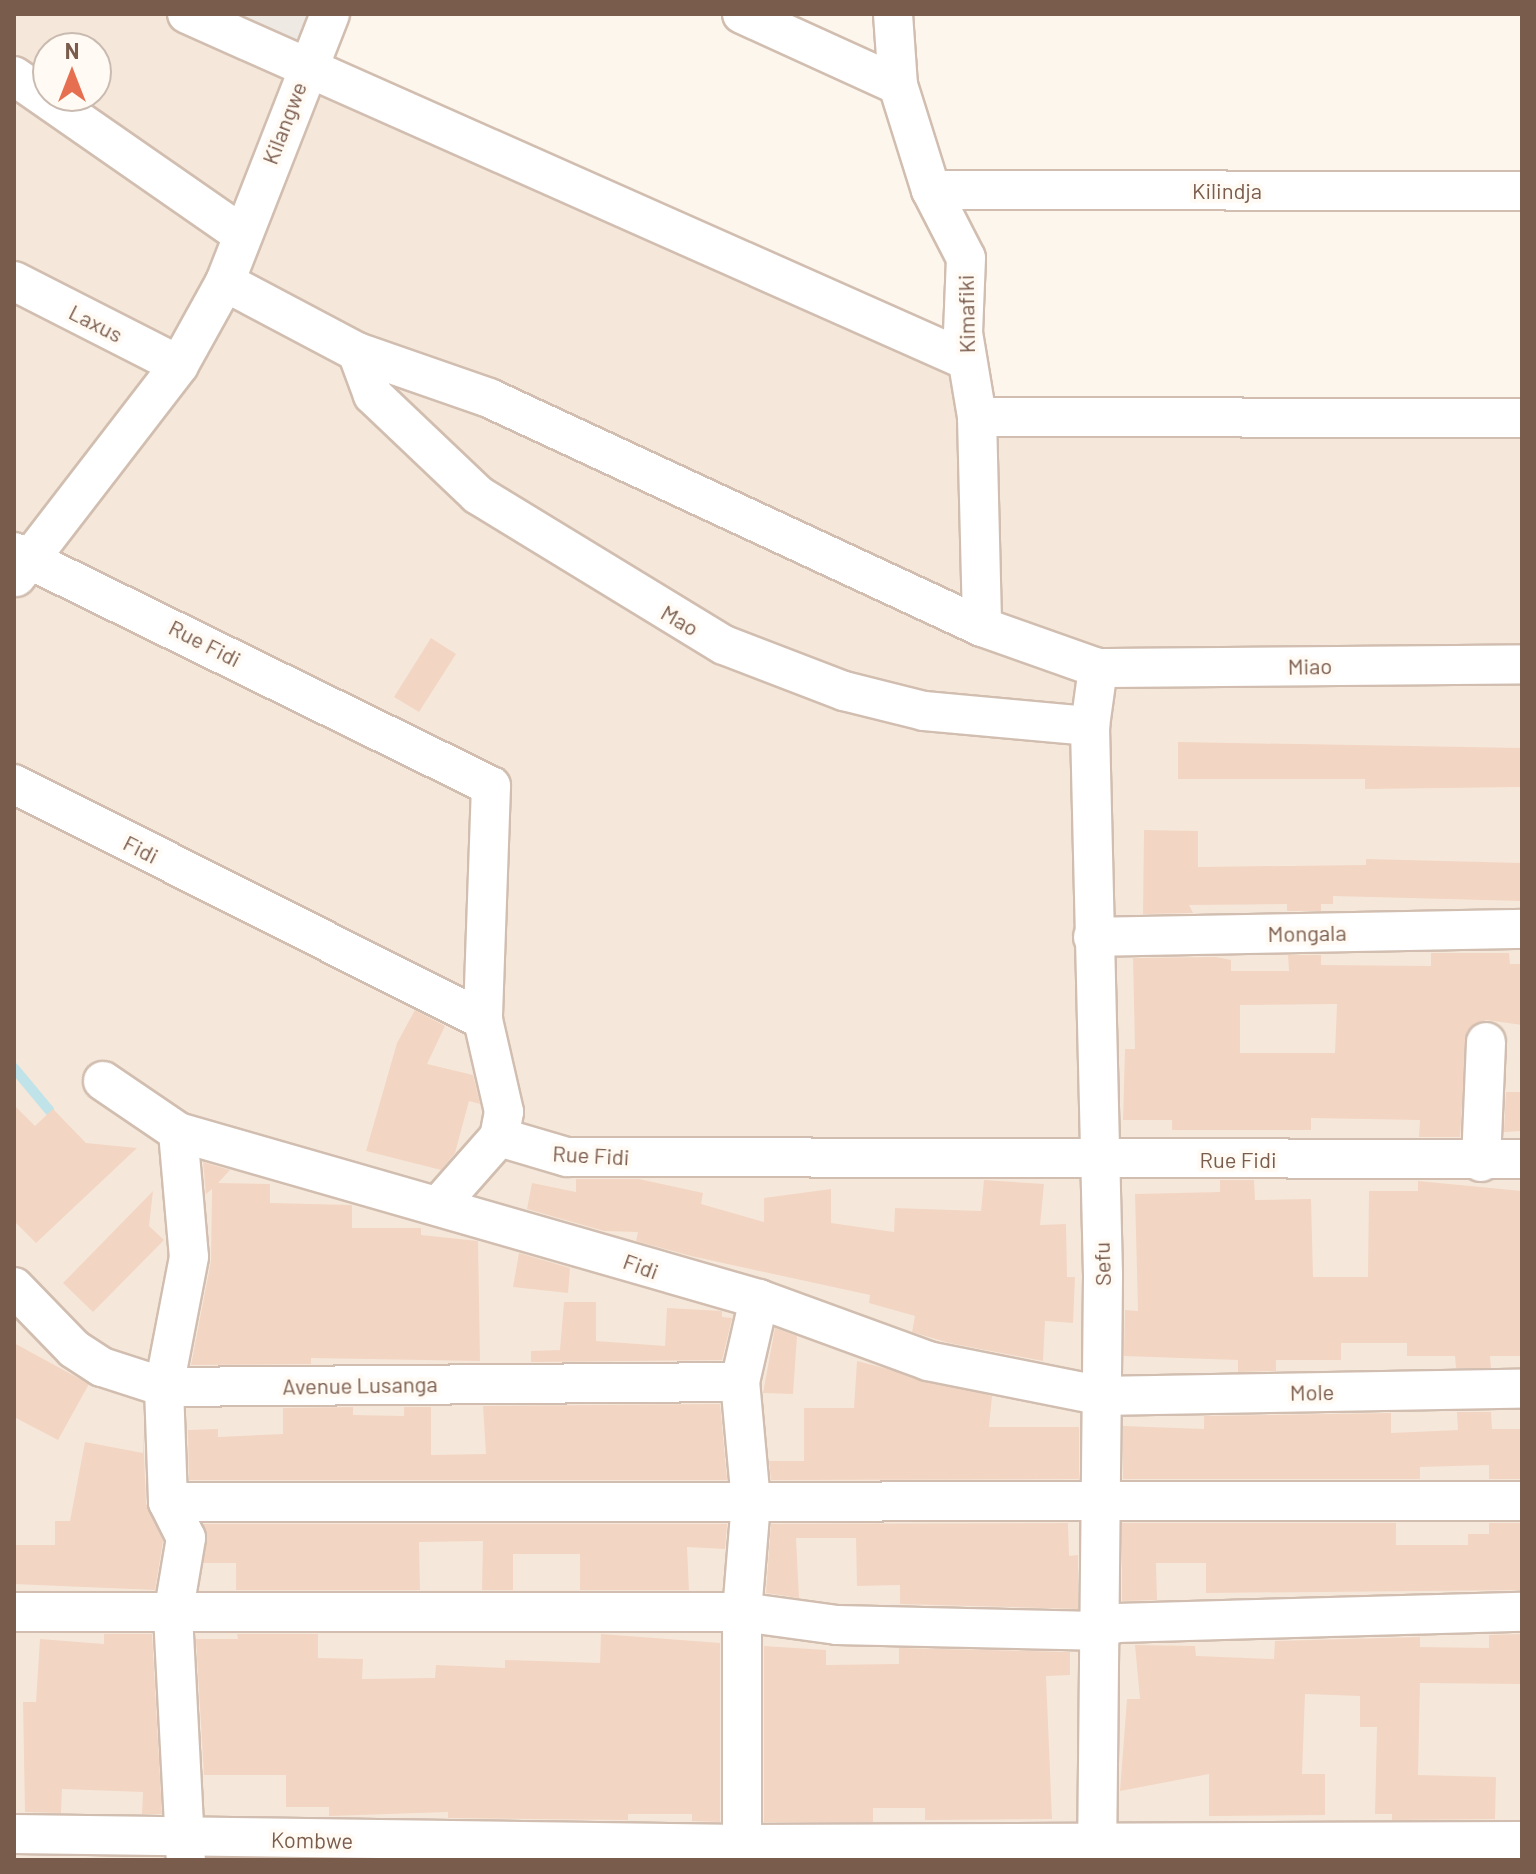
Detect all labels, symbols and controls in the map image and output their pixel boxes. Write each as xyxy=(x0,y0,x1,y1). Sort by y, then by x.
north arrow xyxy=(32,32,112,112)
text: N xyxy=(65,37,79,63)
street label: Kilangwe xyxy=(256,78,312,168)
street label: Kilindja xyxy=(1192,178,1262,204)
street label: Kimafiki xyxy=(952,274,980,354)
street label: Laxus xyxy=(65,298,127,348)
street label: Mao xyxy=(657,599,703,641)
street label: Rue Fidi xyxy=(165,614,245,672)
street label: Miao xyxy=(1287,652,1333,680)
street label: Fidi xyxy=(119,829,163,869)
street label: Mongala xyxy=(1267,919,1347,947)
street label: Rue Fidi xyxy=(552,1140,630,1170)
street label: Rue Fidi xyxy=(1199,1147,1277,1173)
street label: Sefu xyxy=(1088,1242,1116,1286)
street label: Fidi xyxy=(620,1247,662,1285)
street label: Avenue Lusanga xyxy=(282,1370,438,1400)
street label: Mole xyxy=(1290,1378,1334,1406)
street label: Kombwe xyxy=(271,1826,353,1854)

